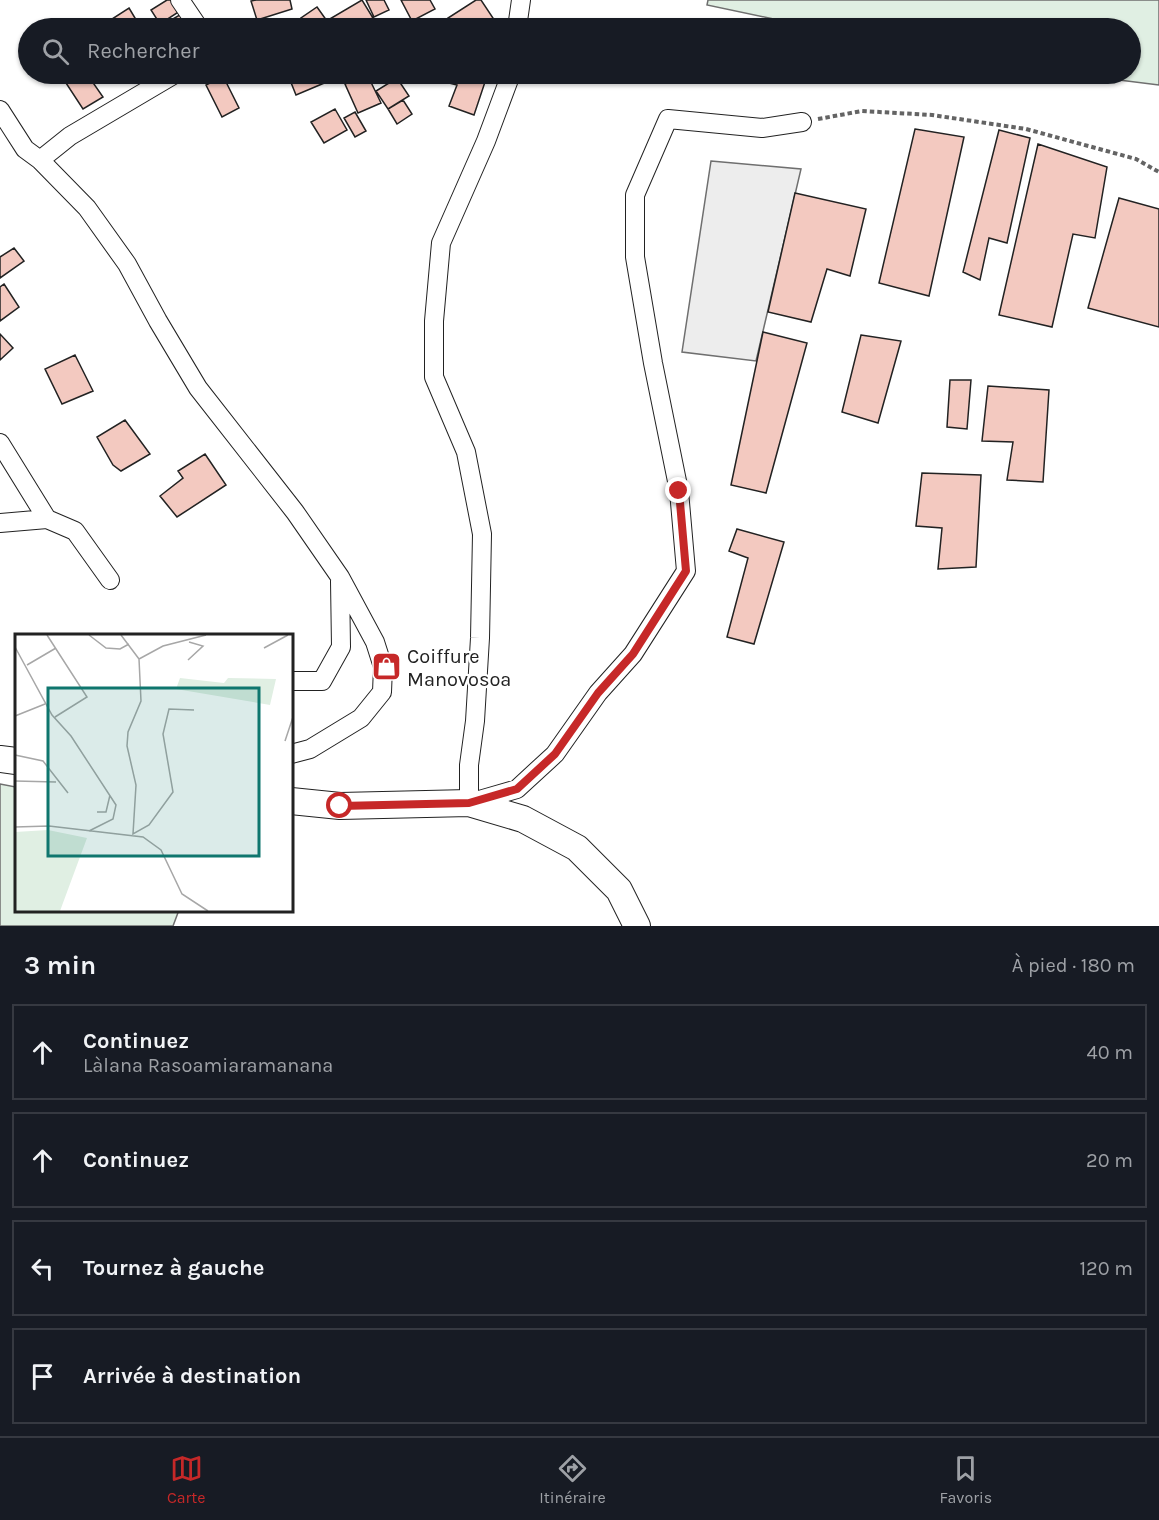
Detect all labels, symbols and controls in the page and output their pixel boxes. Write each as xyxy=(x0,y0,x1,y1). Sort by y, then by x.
search box xyxy=(18,18,1141,84)
icon: search xyxy=(39,35,72,68)
text: Rechercher xyxy=(87,38,200,64)
route end xyxy=(665,477,691,503)
inset map xyxy=(15,634,292,911)
place label: Coiffure Manovosoa xyxy=(407,645,511,691)
shop icon: Coiffure Manovosoa xyxy=(370,651,402,683)
route start xyxy=(326,792,352,818)
text: 3 min xyxy=(24,950,96,981)
text: À pied · 180 m xyxy=(1012,954,1135,977)
text: Continuez xyxy=(83,1028,189,1054)
icon: ahead xyxy=(26,1036,59,1069)
text: 40 m xyxy=(1087,1041,1133,1064)
text: Làlana Rasoamiaramanana xyxy=(83,1054,333,1077)
icon: ahead xyxy=(26,1144,59,1177)
text: Continuez xyxy=(83,1147,189,1173)
text: 20 m xyxy=(1086,1149,1133,1172)
icon: left xyxy=(26,1252,59,1285)
text: Tournez à gauche xyxy=(83,1255,264,1281)
text: 120 m xyxy=(1079,1257,1133,1280)
icon: arrive xyxy=(26,1360,59,1393)
text: Arrivée à destination xyxy=(83,1363,301,1389)
tab: Carte xyxy=(167,1452,206,1507)
tab: Itinéraire xyxy=(539,1452,606,1507)
tab: Favoris xyxy=(940,1452,992,1507)

